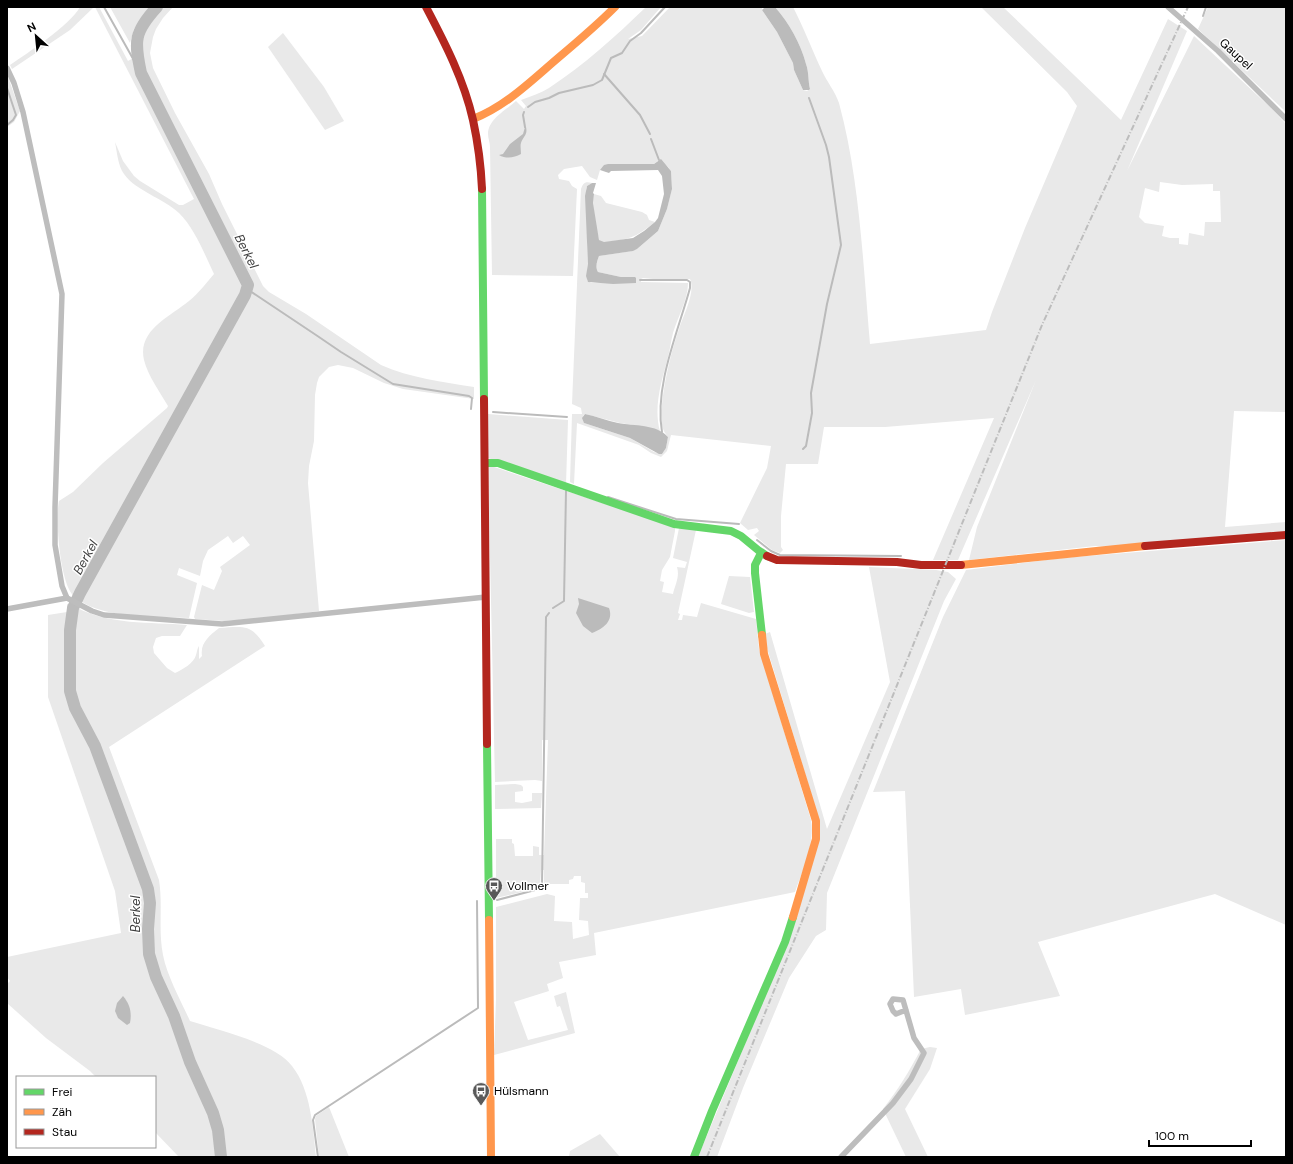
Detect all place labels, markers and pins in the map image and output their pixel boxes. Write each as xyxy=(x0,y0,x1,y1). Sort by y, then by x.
bus stop icon: Vollmer xyxy=(484,876,504,901)
place label: Vollmer xyxy=(507,878,549,894)
bus stop icon: Hülsmann xyxy=(471,1081,491,1106)
place label: Hülsmann xyxy=(494,1083,549,1099)

